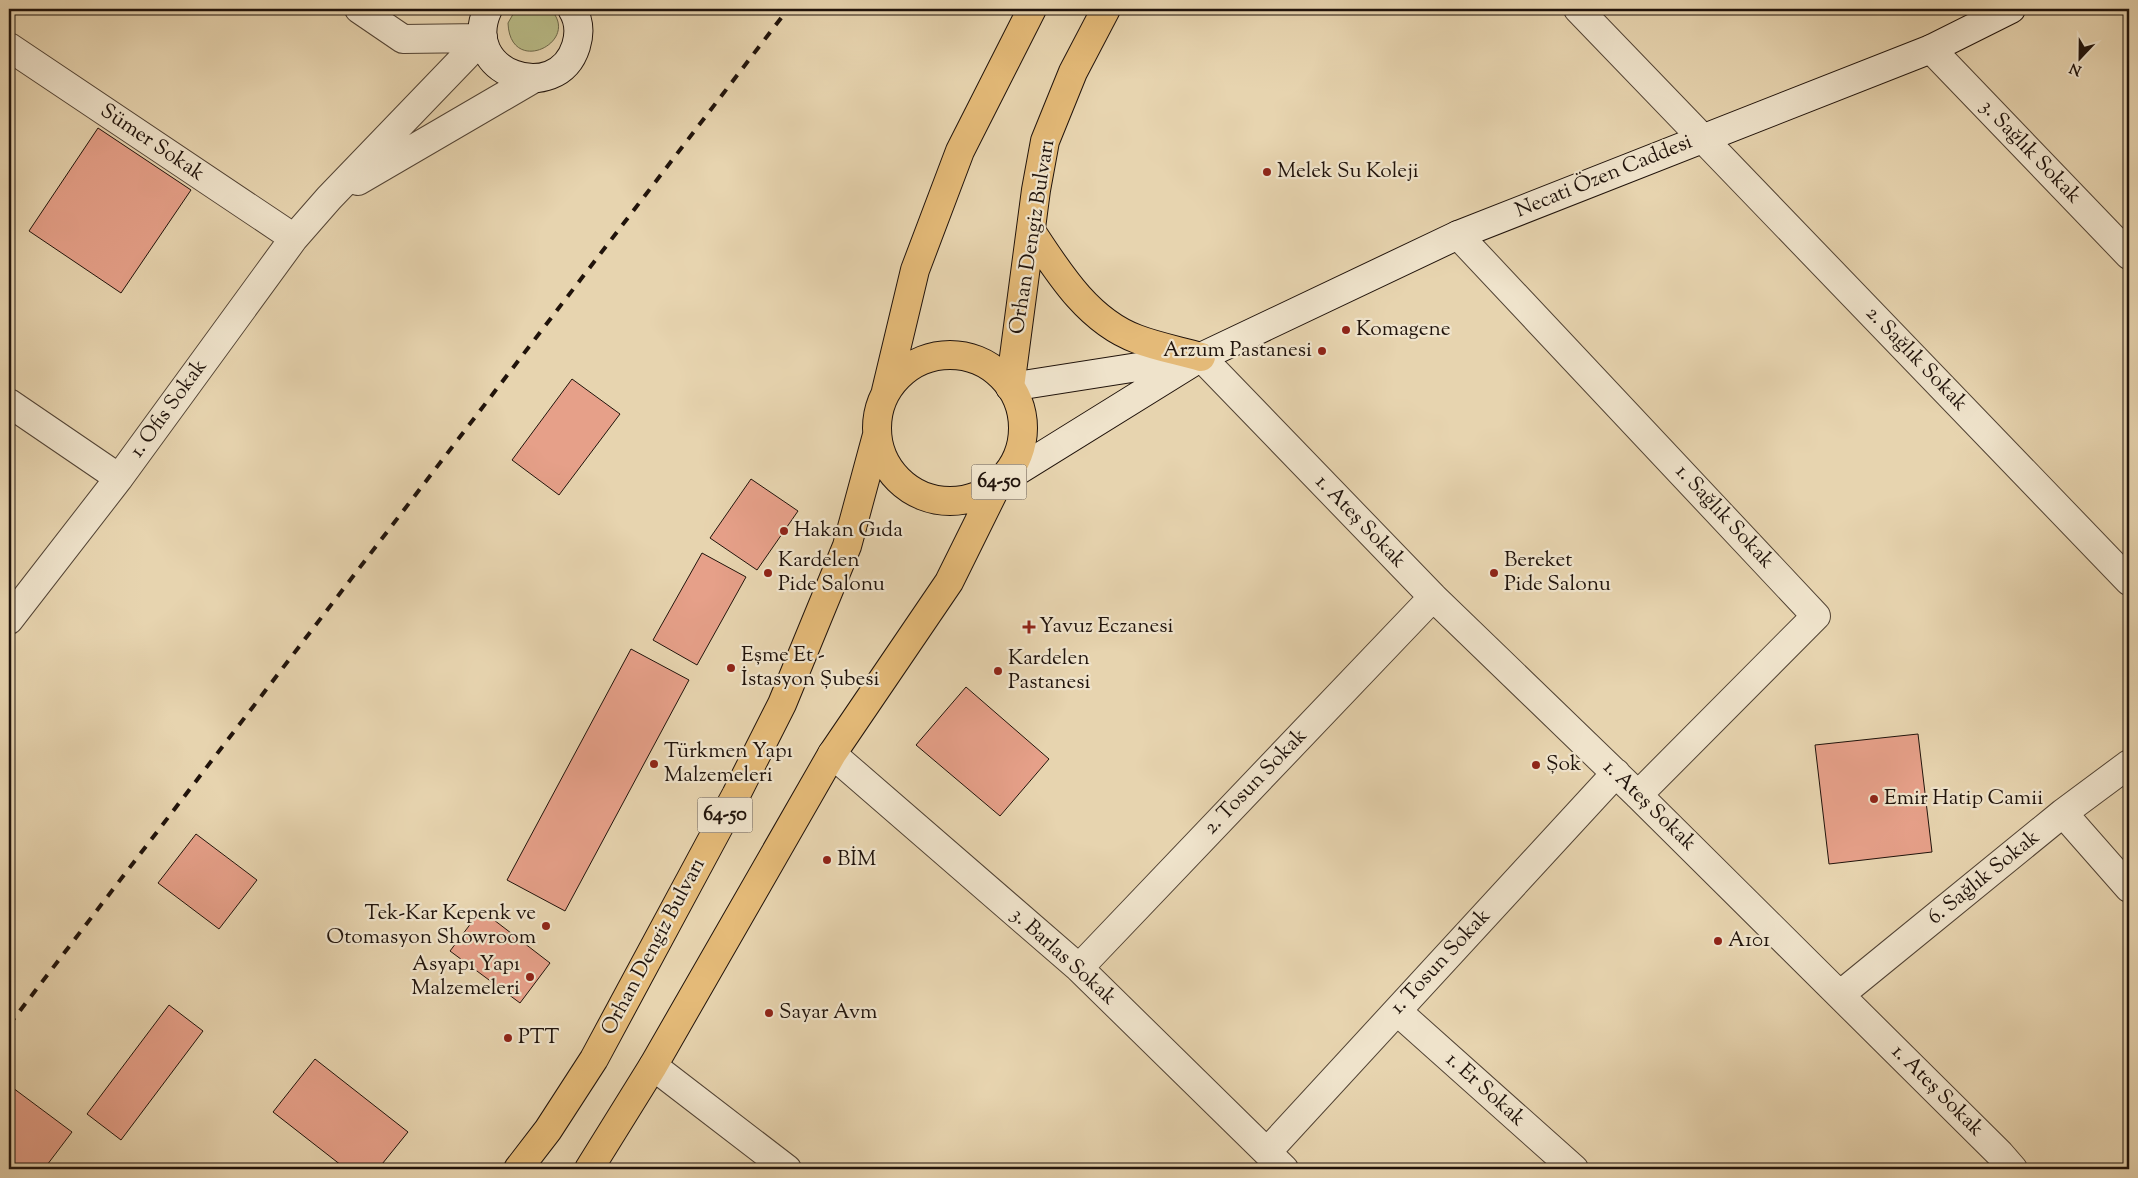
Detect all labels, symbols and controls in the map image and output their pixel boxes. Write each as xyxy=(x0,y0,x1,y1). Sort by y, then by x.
north arrow xyxy=(2056,32,2106,82)
text: N xyxy=(2067,57,2085,80)
street label: 3. Sağlık Sokak xyxy=(1972,93,2088,211)
street label: Sümer Sokak xyxy=(94,97,211,189)
street label: Necati Özen Caddesi xyxy=(1511,128,1697,226)
street label: Orhan Dengiz Bulvarı xyxy=(1003,137,1063,337)
place label: Melek Su Koleji xyxy=(1277,157,1419,187)
marker: Melek Su Koleji xyxy=(1261,166,1273,178)
street label: 2. Sağlık Sokak xyxy=(1858,300,1974,419)
place label: Komagene xyxy=(1356,315,1450,345)
marker: Komagene xyxy=(1340,324,1352,336)
place label: Arzum Pastanesi xyxy=(1163,336,1312,366)
marker: Arzum Pastanesi xyxy=(1316,345,1328,357)
street label: 1. Ofis Sokak xyxy=(123,353,215,465)
street label: 1. Sağlık Sokak xyxy=(1668,458,1781,576)
road number: 64-50 xyxy=(972,464,1026,500)
street label: 1. Ateş Sokak xyxy=(1308,468,1413,576)
place label: Hakan Gıda xyxy=(794,516,903,546)
marker: Hakan Gıda xyxy=(778,525,790,537)
place label: Kardelen Pide Salonu xyxy=(778,546,885,600)
place label: Bereket Pide Salonu xyxy=(1504,546,1611,600)
marker: Kardelen Pide Salonu xyxy=(762,567,774,579)
marker: Bereket Pide Salonu xyxy=(1488,567,1500,579)
place label: Yavuz Eczanesi xyxy=(1039,612,1173,642)
marker: Yavuz Eczanesi xyxy=(1023,621,1035,633)
place label: Eşme Et - İstasyon Şubesi xyxy=(741,641,880,695)
place label: Kardelen Pastanesi xyxy=(1008,644,1091,698)
marker: Eşme Et - İstasyon Şubesi xyxy=(725,662,737,674)
marker: Kardelen Pastanesi xyxy=(992,665,1004,677)
street label: 2. Tosun Sokak xyxy=(1197,722,1315,842)
place label: Türkmen Yapı Malzemeleri xyxy=(664,737,793,791)
place label: Şok xyxy=(1546,750,1582,780)
street label: 1. Ateş Sokak xyxy=(1595,754,1703,859)
marker: Türkmen Yapı Malzemeleri xyxy=(648,758,660,770)
marker: Şok xyxy=(1530,759,1542,771)
place label: Emir Hatip Camii xyxy=(1884,784,2043,814)
marker: Emir Hatip Camii xyxy=(1868,793,1880,805)
road number: 64-50 xyxy=(698,798,752,832)
street label: 6. Sağlık Sokak xyxy=(1922,823,2047,933)
place label: BİM xyxy=(837,845,876,875)
street label: Orhan Dengiz Bulvarı xyxy=(595,853,714,1041)
marker: BİM xyxy=(821,854,833,866)
place label: Tek-Kar Kepenk ve Otomasyon Showroom xyxy=(326,899,536,953)
street label: 3. Barlas Sokak xyxy=(1003,901,1123,1013)
street label: 1. Tosun Sokak xyxy=(1384,902,1498,1022)
marker: Tek-Kar Kepenk ve Otomasyon Showroom xyxy=(540,920,552,932)
place label: A101 xyxy=(1728,926,1770,956)
marker: A101 xyxy=(1712,935,1724,947)
place label: Asyapı Yapı Malzemeleri xyxy=(411,950,520,1004)
marker: Asyapı Yapı Malzemeleri xyxy=(524,971,536,983)
place label: Sayar Avm xyxy=(779,998,877,1028)
marker: Sayar Avm xyxy=(763,1007,775,1019)
place label: PTT xyxy=(518,1023,560,1053)
marker: PTT xyxy=(502,1032,514,1044)
street label: 1. Ateş Sokak xyxy=(1884,1038,1990,1144)
street label: 1. Er Sokak xyxy=(1438,1046,1532,1134)

